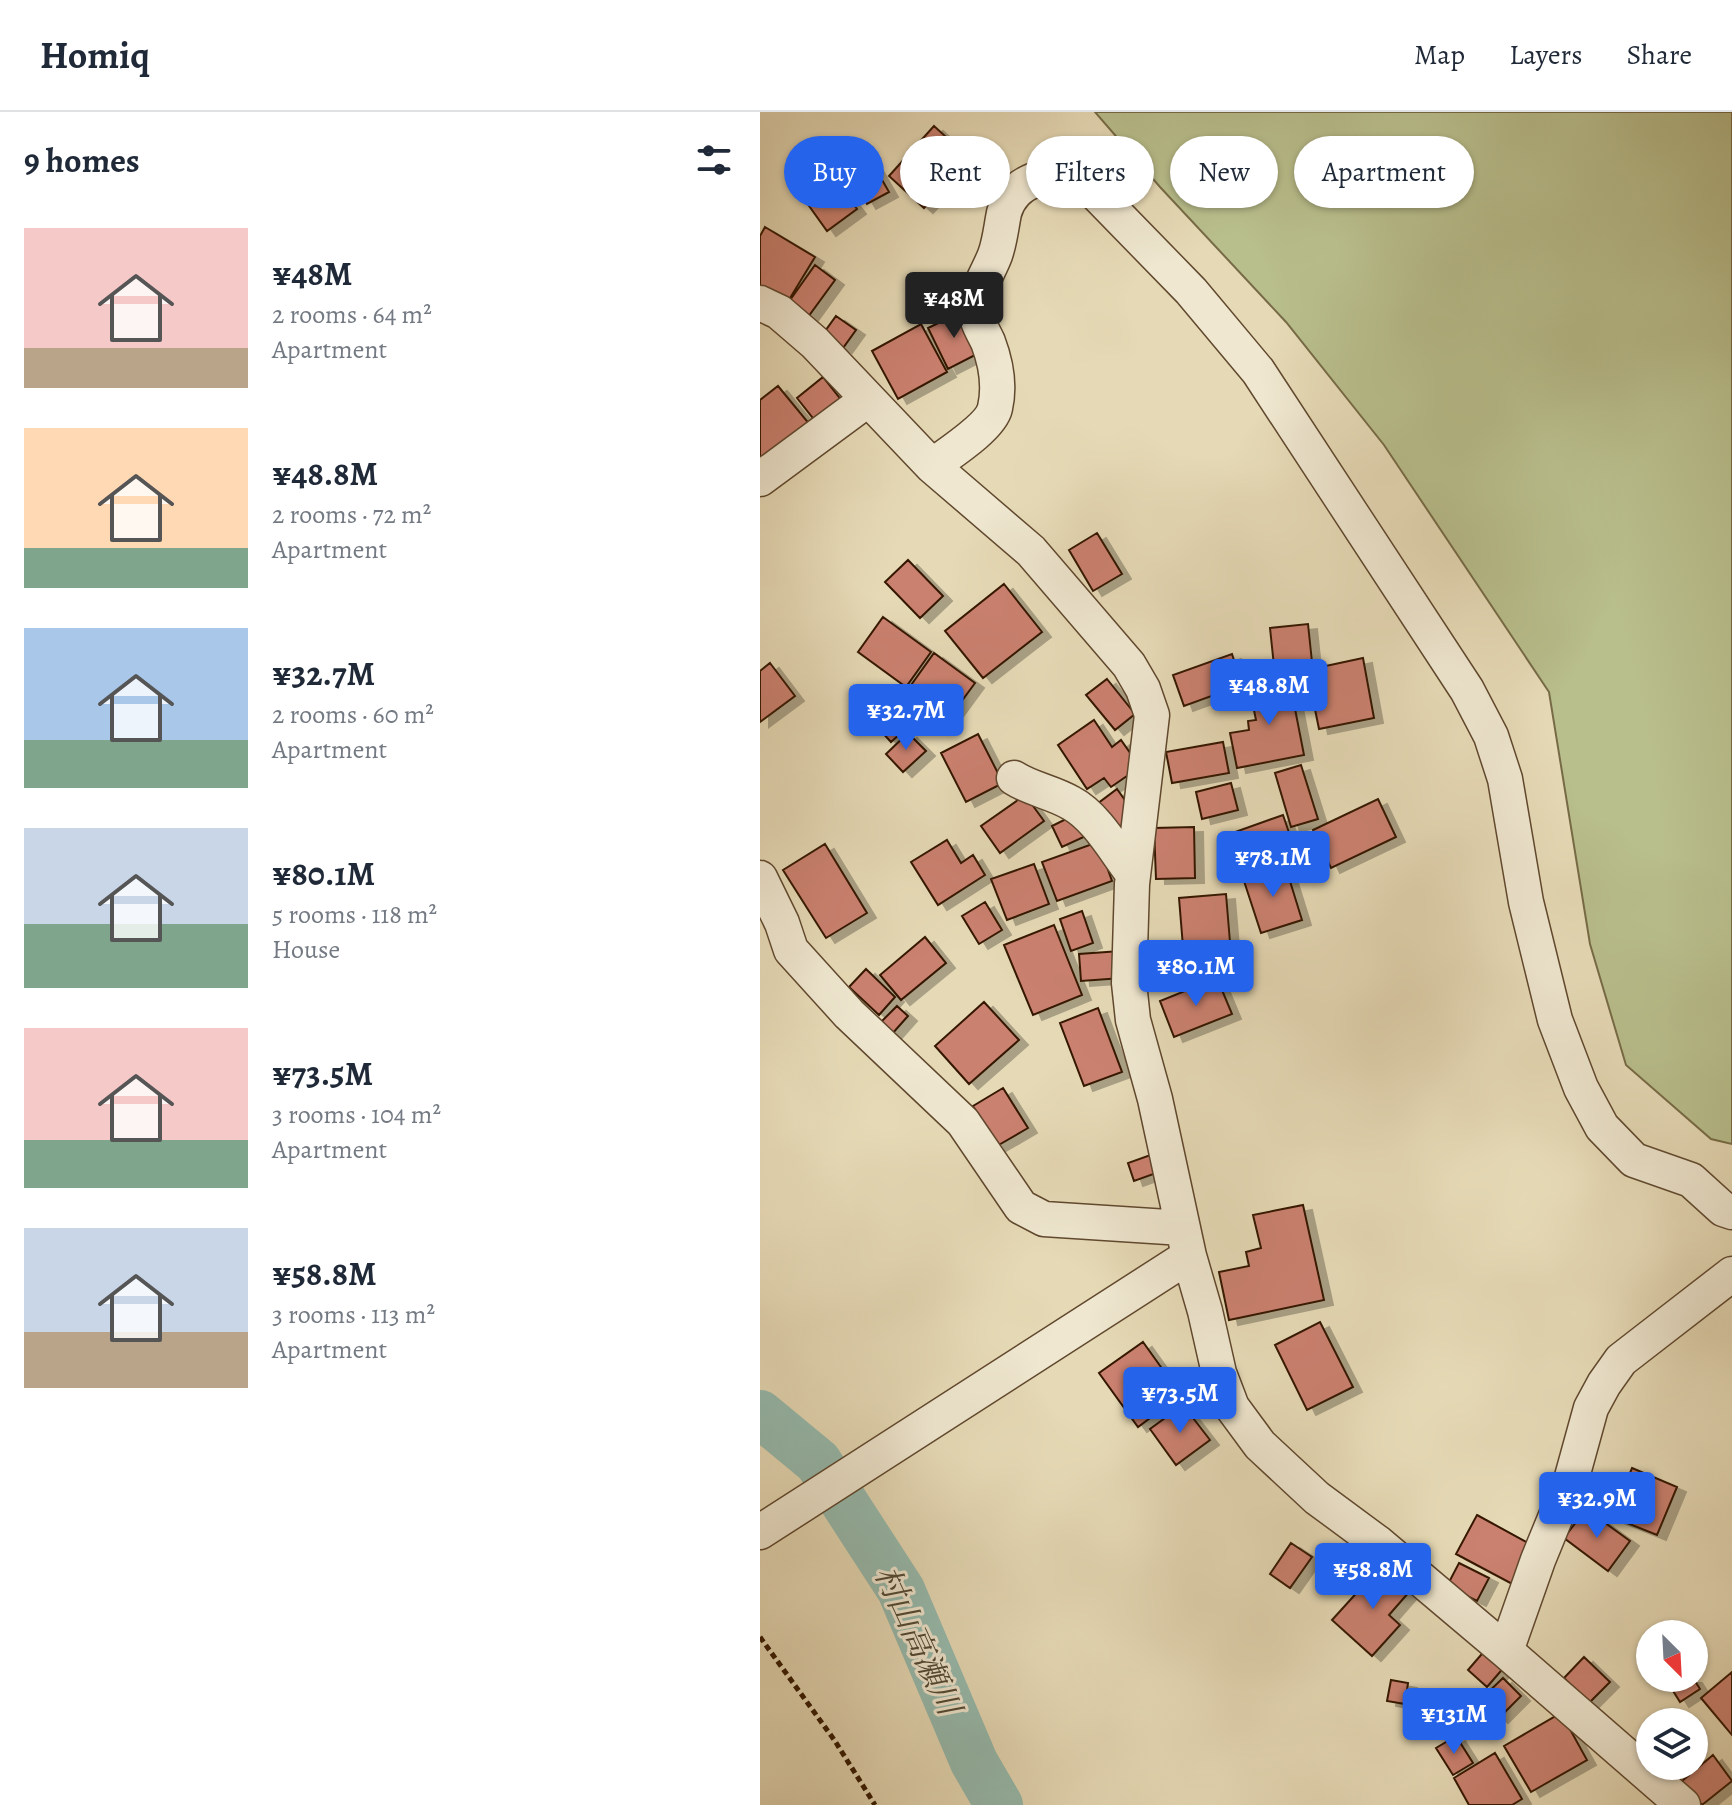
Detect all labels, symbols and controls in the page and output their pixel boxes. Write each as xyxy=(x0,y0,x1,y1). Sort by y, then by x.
text: Homiq xyxy=(40,29,150,81)
text: Map xyxy=(1414,36,1465,74)
text: Layers xyxy=(1509,36,1582,74)
text: Share xyxy=(1626,36,1692,74)
chip: Buy xyxy=(784,136,884,208)
chip: Rent xyxy=(900,136,1010,208)
chip: Filters xyxy=(1026,136,1154,208)
chip: New xyxy=(1170,136,1278,208)
chip: Apartment xyxy=(1294,136,1474,208)
text: 9 homes xyxy=(24,137,140,184)
icon: filters xyxy=(692,138,736,182)
text: ¥48M xyxy=(272,250,352,297)
icon: home xyxy=(88,260,184,356)
pin: ¥48M xyxy=(907,272,1001,340)
text: ¥48M xyxy=(923,280,985,315)
text: 2 rooms · 64 m² xyxy=(272,297,432,332)
text: Apartment xyxy=(272,332,387,367)
text: ¥48.8M xyxy=(272,450,378,497)
icon: home xyxy=(88,460,184,556)
text: 2 rooms · 72 m² xyxy=(272,497,431,532)
text: Apartment xyxy=(272,532,387,567)
text: ¥32.7M xyxy=(272,650,375,697)
pin: ¥48.8M xyxy=(1204,659,1334,727)
icon: home xyxy=(88,660,184,756)
text: ¥48.8M xyxy=(1228,667,1310,702)
pin: ¥32.7M xyxy=(841,684,971,752)
text: ¥32.7M xyxy=(867,692,945,727)
text: 2 rooms · 60 m² xyxy=(272,697,434,732)
text: Apartment xyxy=(272,732,387,767)
pin: ¥78.1M xyxy=(1208,831,1338,899)
text: ¥78.1M xyxy=(1235,839,1311,874)
text: ¥80.1M xyxy=(272,850,375,897)
icon: home xyxy=(88,860,184,956)
text: 5 rooms · 118 m² xyxy=(272,897,437,932)
text: House xyxy=(272,932,340,967)
pin: ¥80.1M xyxy=(1131,940,1261,1008)
text: ¥80.1M xyxy=(1157,948,1235,983)
text: ¥73.5M xyxy=(272,1050,373,1097)
icon: home xyxy=(88,1060,184,1156)
text: 3 rooms · 104 m² xyxy=(272,1097,441,1132)
text: Apartment xyxy=(272,1132,387,1167)
text: ¥58.8M xyxy=(272,1250,377,1297)
icon: home xyxy=(88,1260,184,1356)
text: 3 rooms · 113 m² xyxy=(272,1297,435,1332)
text: Apartment xyxy=(272,1332,387,1367)
pin: ¥73.5M xyxy=(1115,1367,1245,1435)
text: ¥73.5M xyxy=(1141,1375,1219,1410)
pin: ¥32.9M xyxy=(1532,1472,1662,1540)
text: ¥32.9M xyxy=(1557,1480,1637,1515)
pin: ¥58.8M xyxy=(1308,1543,1438,1611)
text: ¥58.8M xyxy=(1333,1551,1413,1586)
water label: 村山高瀬川 xyxy=(864,1558,973,1725)
north arrow xyxy=(1636,1620,1708,1692)
map controls xyxy=(1636,1620,1708,1780)
pin: ¥131M xyxy=(1398,1688,1510,1756)
text: ¥131M xyxy=(1421,1696,1487,1731)
button: layers xyxy=(1636,1708,1708,1780)

